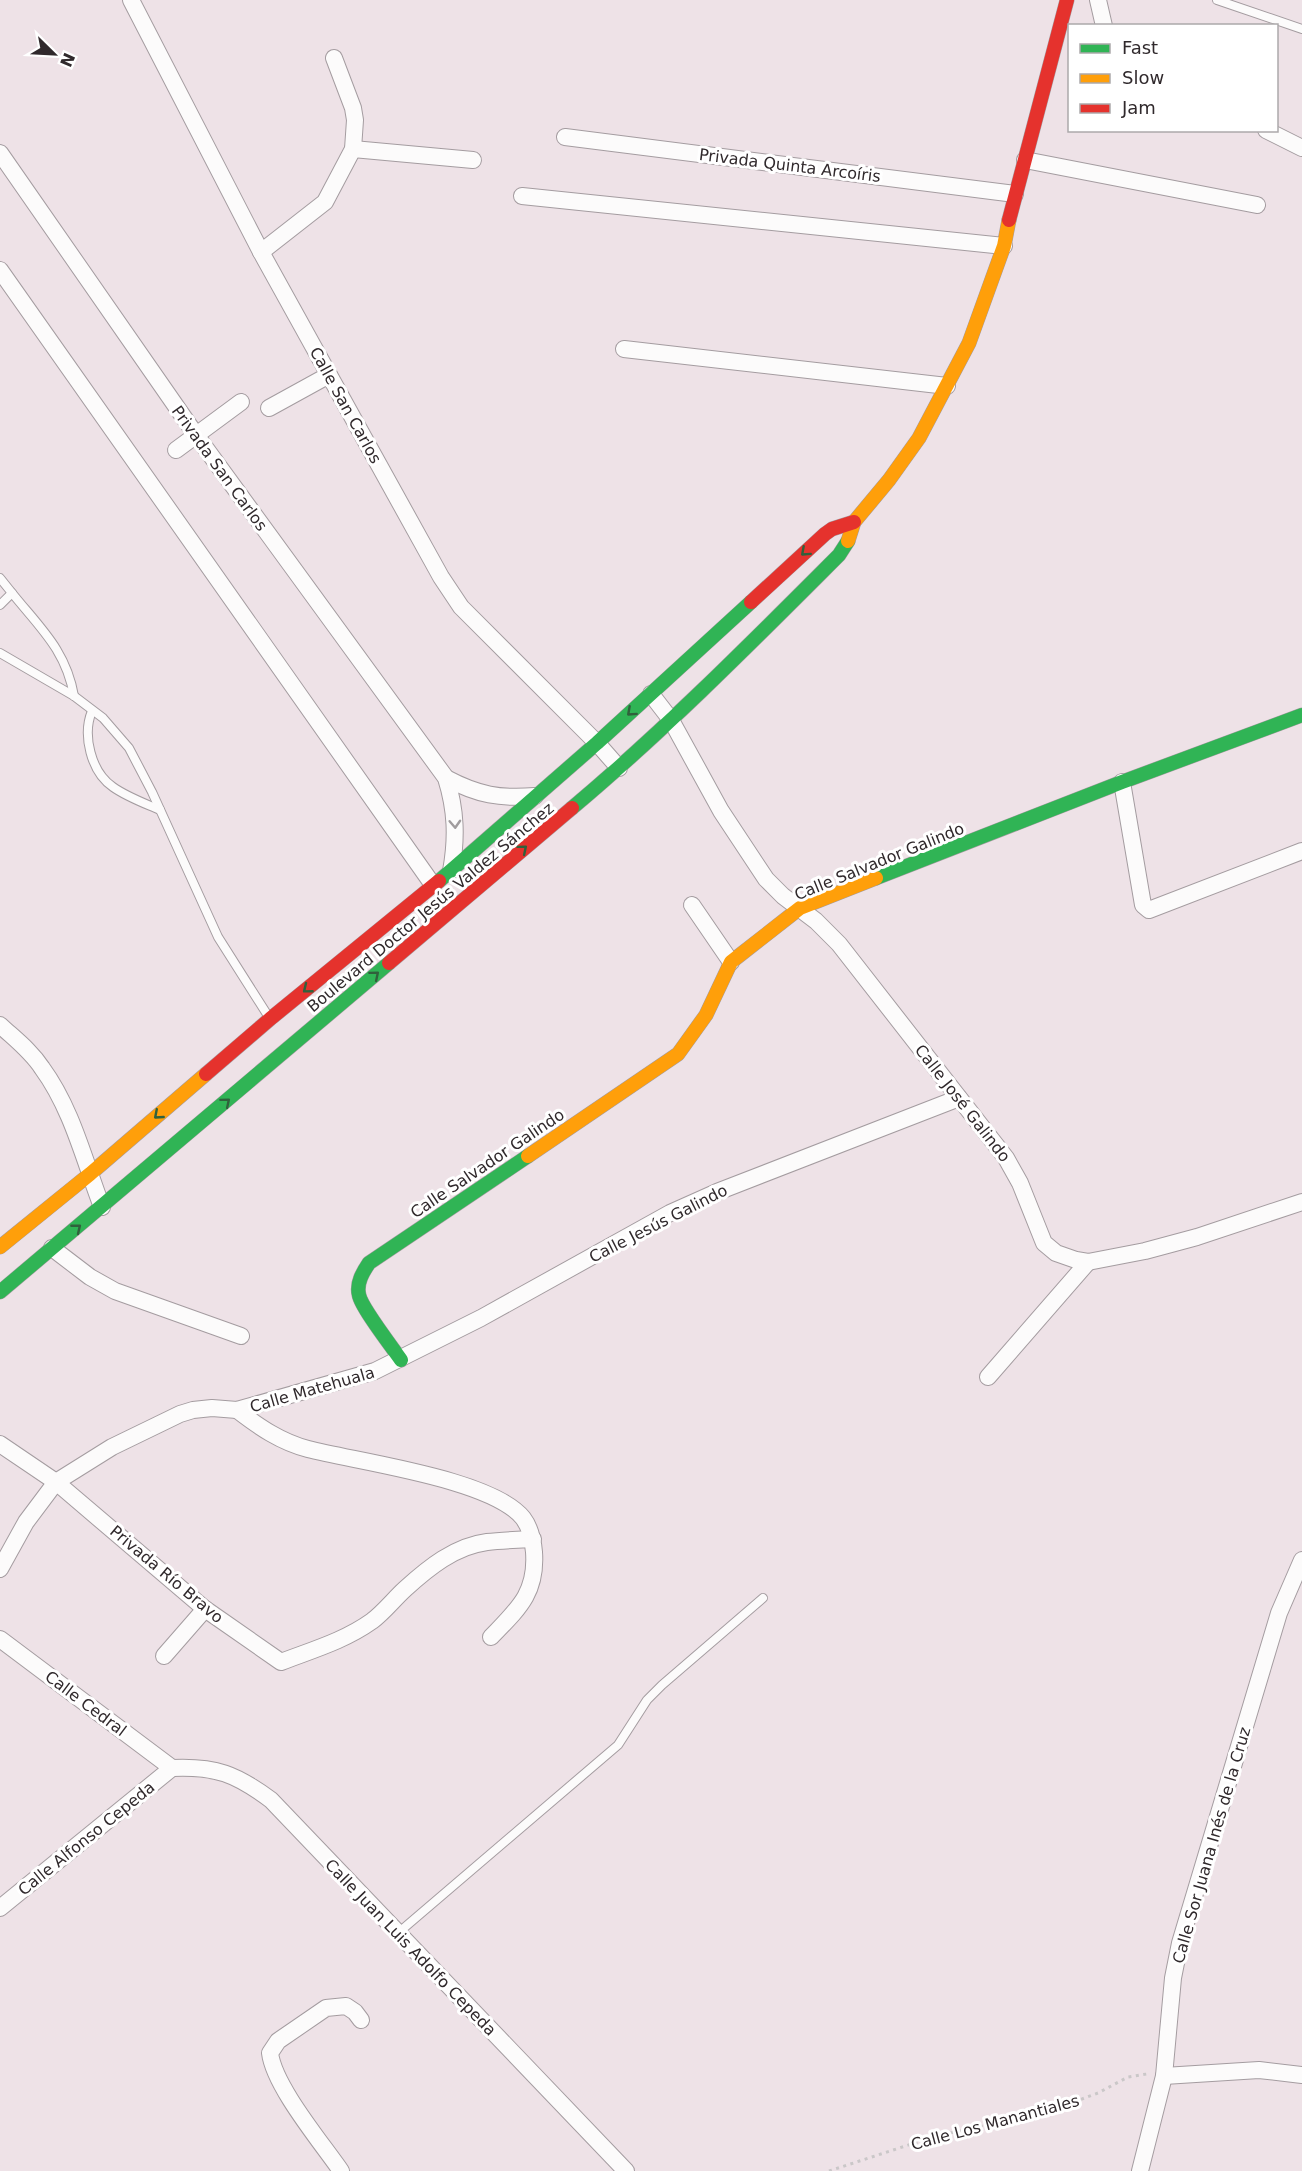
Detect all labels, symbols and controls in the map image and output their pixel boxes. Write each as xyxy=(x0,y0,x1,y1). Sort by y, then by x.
north arrow xyxy=(24,24,84,84)
legend xyxy=(1068,24,1278,132)
text: Fast xyxy=(1122,37,1158,58)
text: N xyxy=(56,50,79,70)
text: Slow xyxy=(1122,67,1164,88)
text: Jam xyxy=(1121,97,1156,118)
street label: Privada Quinta Arcoíris xyxy=(698,145,882,186)
street label: Calle San Carlos xyxy=(306,344,385,467)
street label: Privada San Carlos xyxy=(168,402,271,535)
one-way arrow xyxy=(801,545,812,556)
one-way arrow xyxy=(627,705,638,716)
street label: Boulevard Doctor Jesús Valdez Sánchez xyxy=(303,799,557,1016)
street label: Calle Salvador Galindo xyxy=(792,819,967,904)
one-way arrow xyxy=(449,820,462,829)
one-way arrow xyxy=(516,845,527,856)
one-way arrow xyxy=(368,971,379,982)
one-way arrow xyxy=(303,982,314,993)
street label: Calle José Galindo xyxy=(911,1041,1014,1166)
one-way arrow xyxy=(219,1098,230,1109)
street label: Calle Salvador Galindo xyxy=(407,1105,568,1222)
one-way arrow xyxy=(154,1108,165,1119)
street label: Calle Jesús Galindo xyxy=(586,1180,730,1267)
one-way arrow xyxy=(70,1224,81,1235)
street label: Calle Matehuala xyxy=(248,1363,377,1416)
street label: Privada Río Bravo xyxy=(106,1522,227,1627)
street label: Calle Cedral xyxy=(41,1667,130,1740)
street label: Calle Sor Juana Inés de la Cruz xyxy=(1169,1725,1254,1965)
street label: Calle Alfonso Cepeda xyxy=(14,1778,158,1899)
street label: Calle Juan Luis Adolfo Cepeda xyxy=(321,1855,500,2040)
street label: Calle Los Manantiales xyxy=(909,2091,1081,2154)

